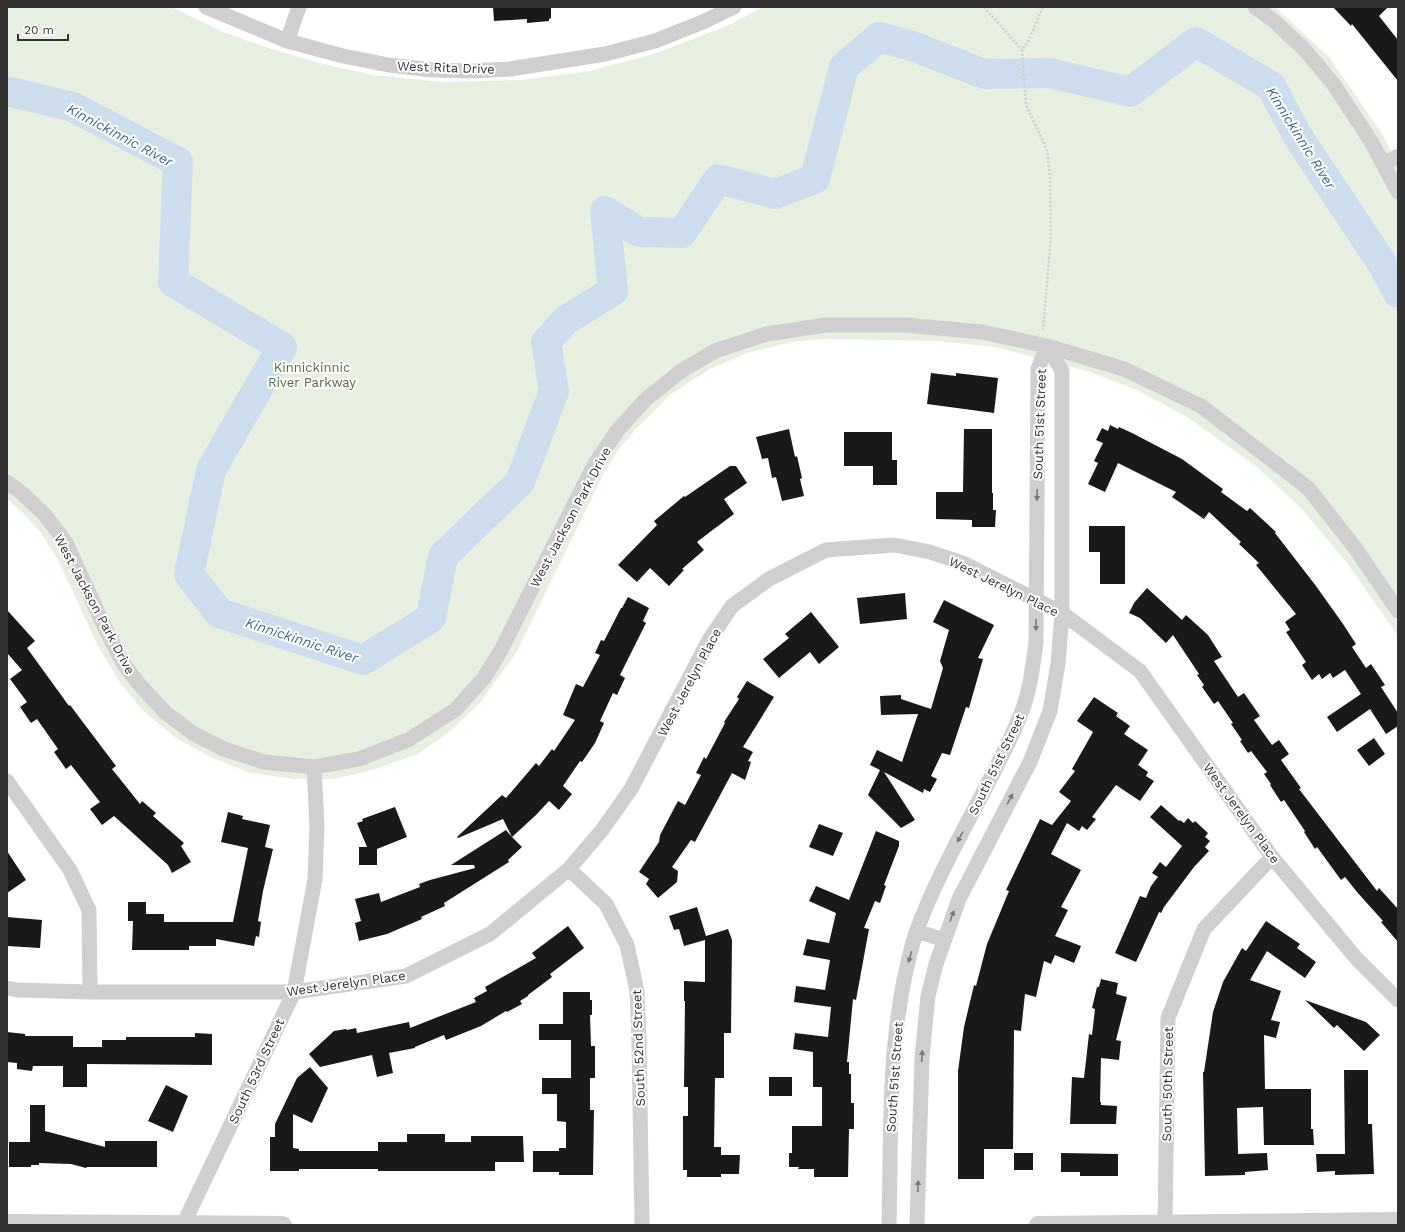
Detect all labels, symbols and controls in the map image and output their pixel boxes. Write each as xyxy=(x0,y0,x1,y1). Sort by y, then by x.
scale bar xyxy=(18,16,68,42)
text: 20 m xyxy=(24,23,54,37)
street label: West Rita Drive xyxy=(397,58,495,77)
water label: Kinnickinnic River xyxy=(1263,84,1339,193)
water label: Kinnickinnic River xyxy=(64,100,176,170)
park label: Kinnickinnic River Parkway xyxy=(268,360,356,390)
street label: South 51st Street xyxy=(1030,368,1049,480)
street label: West Jackson Park Drive xyxy=(527,445,614,590)
one-way arrow xyxy=(1034,489,1040,502)
street label: West Jackson Park Drive xyxy=(51,532,138,677)
street label: West Jerelyn Place xyxy=(946,553,1061,620)
water label: Kinnickinnic River xyxy=(244,614,361,666)
one-way arrow xyxy=(1033,619,1039,632)
street label: West Jerelyn Place xyxy=(655,626,724,739)
street label: South 51st Street xyxy=(965,711,1028,817)
street label: West Jerelyn Place xyxy=(1200,760,1283,866)
one-way arrow xyxy=(1006,794,1013,805)
one-way arrow xyxy=(957,831,963,843)
one-way arrow xyxy=(950,910,956,922)
one-way arrow xyxy=(906,950,912,963)
street label: West Jerelyn Place xyxy=(286,968,407,999)
street label: South 52nd Street xyxy=(629,989,648,1107)
street label: South 53rd Street xyxy=(226,1016,288,1126)
street label: South 51st Street xyxy=(883,1021,906,1133)
street label: South 50th Street xyxy=(1159,1026,1176,1142)
one-way arrow xyxy=(919,1050,926,1062)
one-way arrow xyxy=(915,1179,921,1192)

